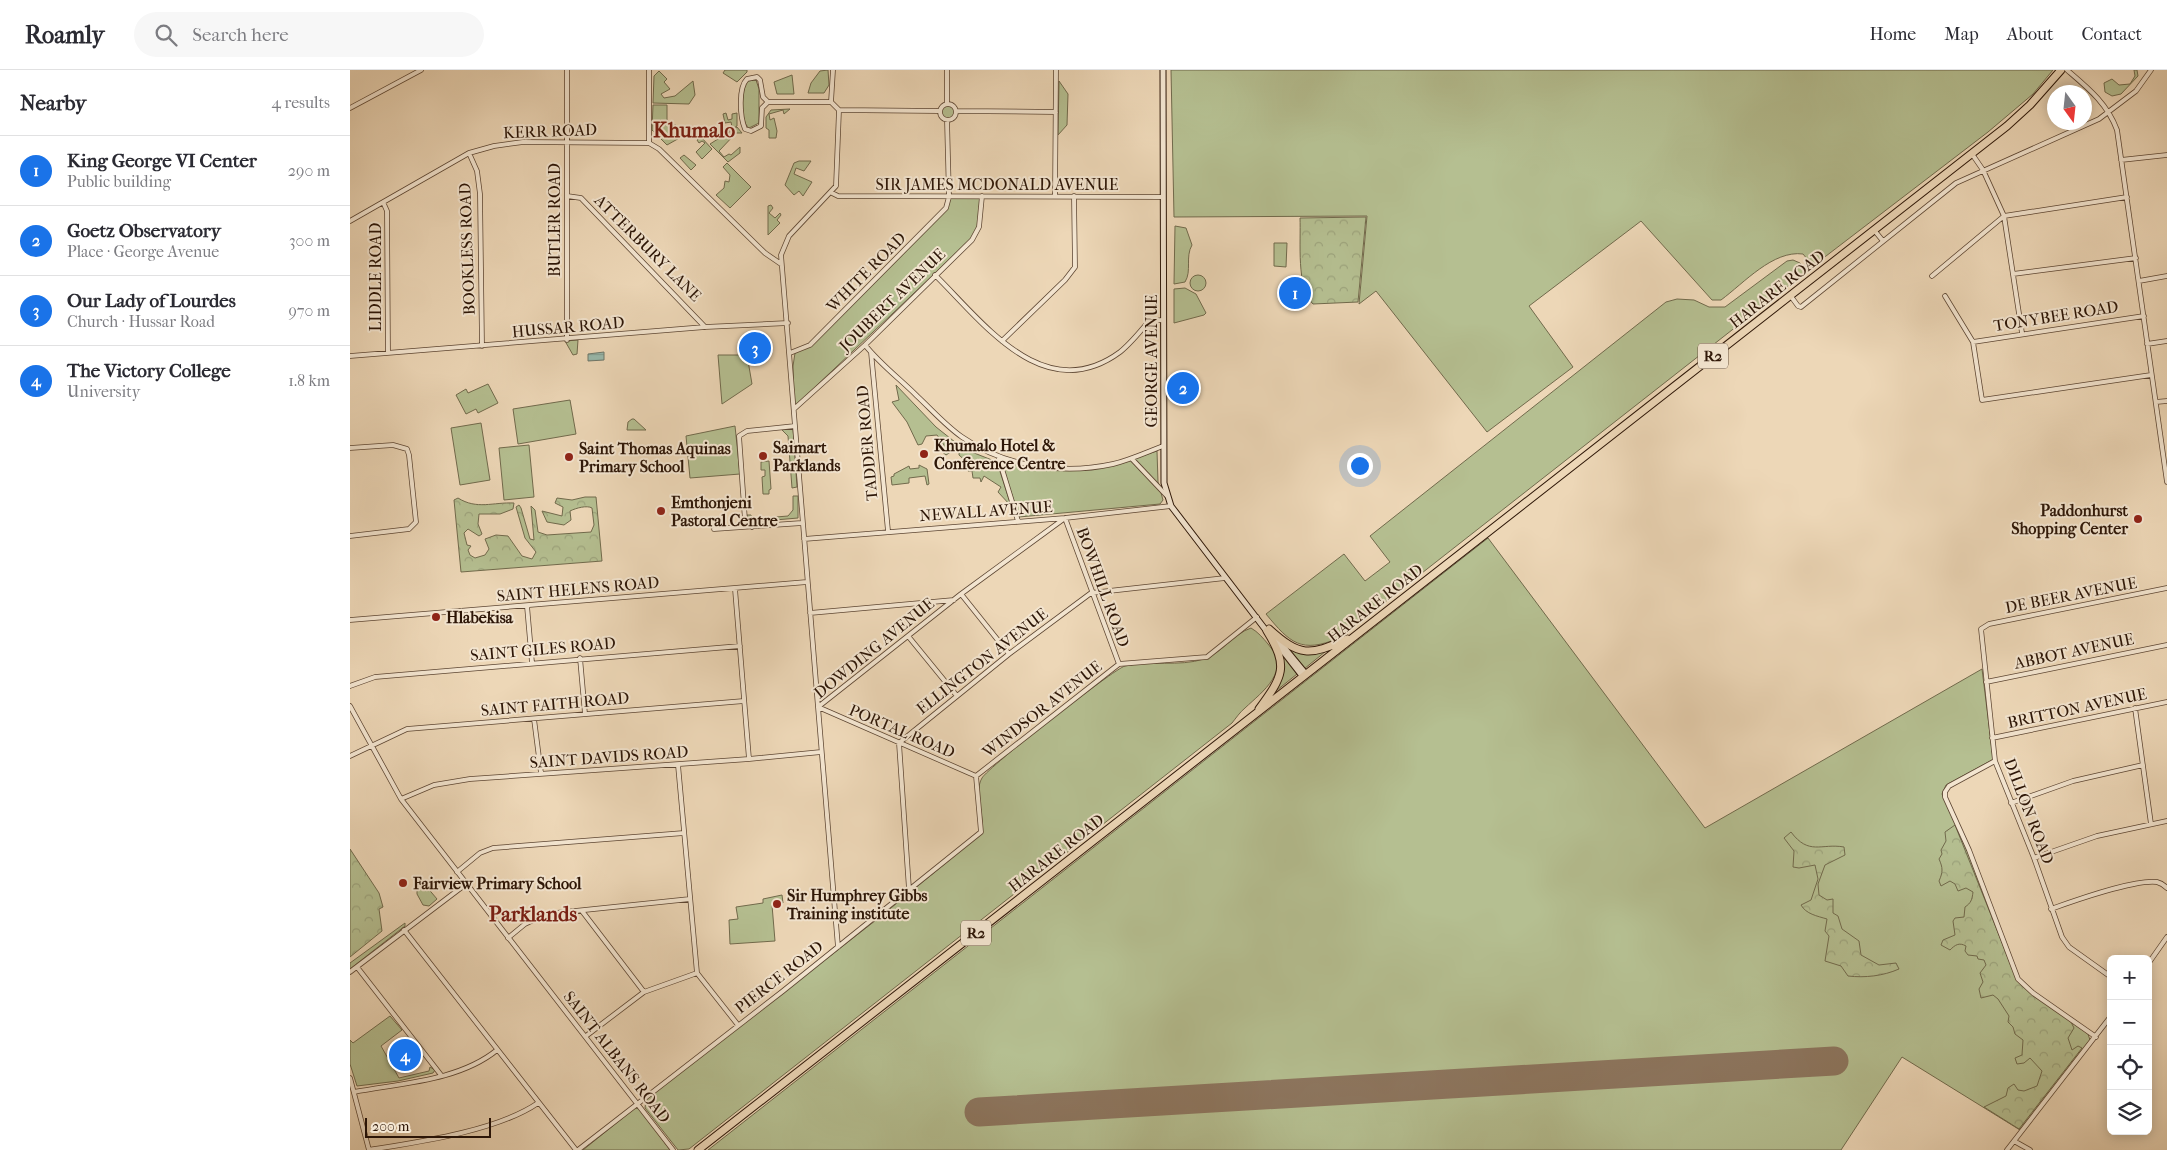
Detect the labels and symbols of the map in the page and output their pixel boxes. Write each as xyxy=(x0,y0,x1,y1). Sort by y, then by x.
north arrow xyxy=(2047,85,2092,130)
district label: Khumalo xyxy=(653,118,735,142)
street label: KERR ROAD xyxy=(503,120,597,142)
street label: BUTLER ROAD xyxy=(545,163,564,277)
street label: SIR JAMES MCDONALD AVENUE xyxy=(875,175,1119,194)
street label: BOOKLESS ROAD xyxy=(455,182,479,316)
street label: ATTERBURY LANE xyxy=(590,190,706,306)
street label: LIDDLE ROAD xyxy=(366,223,385,331)
street label: WHITE ROAD xyxy=(822,228,910,316)
street label: JOUBERT AVENUE xyxy=(834,244,949,357)
street label: HARARE ROAD xyxy=(1725,246,1829,332)
pin: 1 xyxy=(1279,274,1311,312)
street label: GEORGE AVENUE xyxy=(1142,294,1161,428)
street label: TONYBEE ROAD xyxy=(1992,297,2120,335)
street label: HUSSAR ROAD xyxy=(511,313,625,341)
pin: 3 xyxy=(739,329,771,367)
road number: R2 xyxy=(1698,344,1728,368)
pin: 2 xyxy=(1167,369,1199,407)
street label: TADDER ROAD xyxy=(852,385,882,501)
place label: Khumalo Hotel & Conference Centre xyxy=(934,436,1066,473)
place label: Saimart Parklands xyxy=(773,438,841,475)
place label: Saint Thomas Aquinas Primary School xyxy=(579,439,731,477)
marker: Khumalo Hotel & Conference Centre xyxy=(918,448,930,460)
marker: Saimart Parklands xyxy=(757,450,769,462)
marker: Saint Thomas Aquinas Primary School xyxy=(563,451,575,463)
your location xyxy=(1347,453,1373,479)
place label: Emthonjeni Pastoral Centre xyxy=(671,493,778,530)
street label: NEWALL AVENUE xyxy=(919,497,1054,525)
place label: Paddonhurst Shopping Center xyxy=(2011,501,2129,539)
marker: Emthonjeni Pastoral Centre xyxy=(655,505,667,517)
marker: Paddonhurst Shopping Center xyxy=(2132,513,2144,525)
street label: BOWHILL ROAD xyxy=(1073,525,1133,649)
street label: HARARE ROAD xyxy=(1323,560,1427,646)
street label: SAINT HELENS ROAD xyxy=(496,572,660,606)
street label: DE BEER AVENUE xyxy=(2003,573,2139,617)
street label: DOWDING AVENUE xyxy=(810,594,938,702)
street label: ELLINGTON AVENUE xyxy=(913,604,1052,718)
place label: Hlabekisa xyxy=(446,608,514,627)
marker: Hlabekisa xyxy=(430,611,442,623)
street label: ABBOT AVENUE xyxy=(2011,629,2136,673)
street label: SAINT GILES ROAD xyxy=(469,633,617,665)
street label: WINDSOR AVENUE xyxy=(978,656,1106,762)
street label: BRITTON AVENUE xyxy=(2006,684,2149,732)
street label: SAINT FAITH ROAD xyxy=(480,688,630,720)
street label: PORTAL ROAD xyxy=(846,700,958,762)
street label: SAINT DAVIDS ROAD xyxy=(529,742,689,772)
street label: DILLON ROAD xyxy=(2000,755,2058,867)
street label: HARARE ROAD xyxy=(1004,810,1108,896)
place label: Fairview Primary School xyxy=(412,874,582,894)
marker: Fairview Primary School xyxy=(397,877,409,889)
place label: Sir Humphrey Gibbs Training institute xyxy=(786,886,928,924)
marker: Sir Humphrey Gibbs Training institute xyxy=(771,898,783,910)
district label: Parklands xyxy=(489,902,578,926)
road number: R2 xyxy=(961,920,991,946)
street label: PIERCE ROAD xyxy=(731,937,827,1017)
street label: SAINT ALBANS ROAD xyxy=(560,987,674,1127)
pin: 4 xyxy=(389,1036,421,1074)
scale bar xyxy=(365,1115,491,1138)

